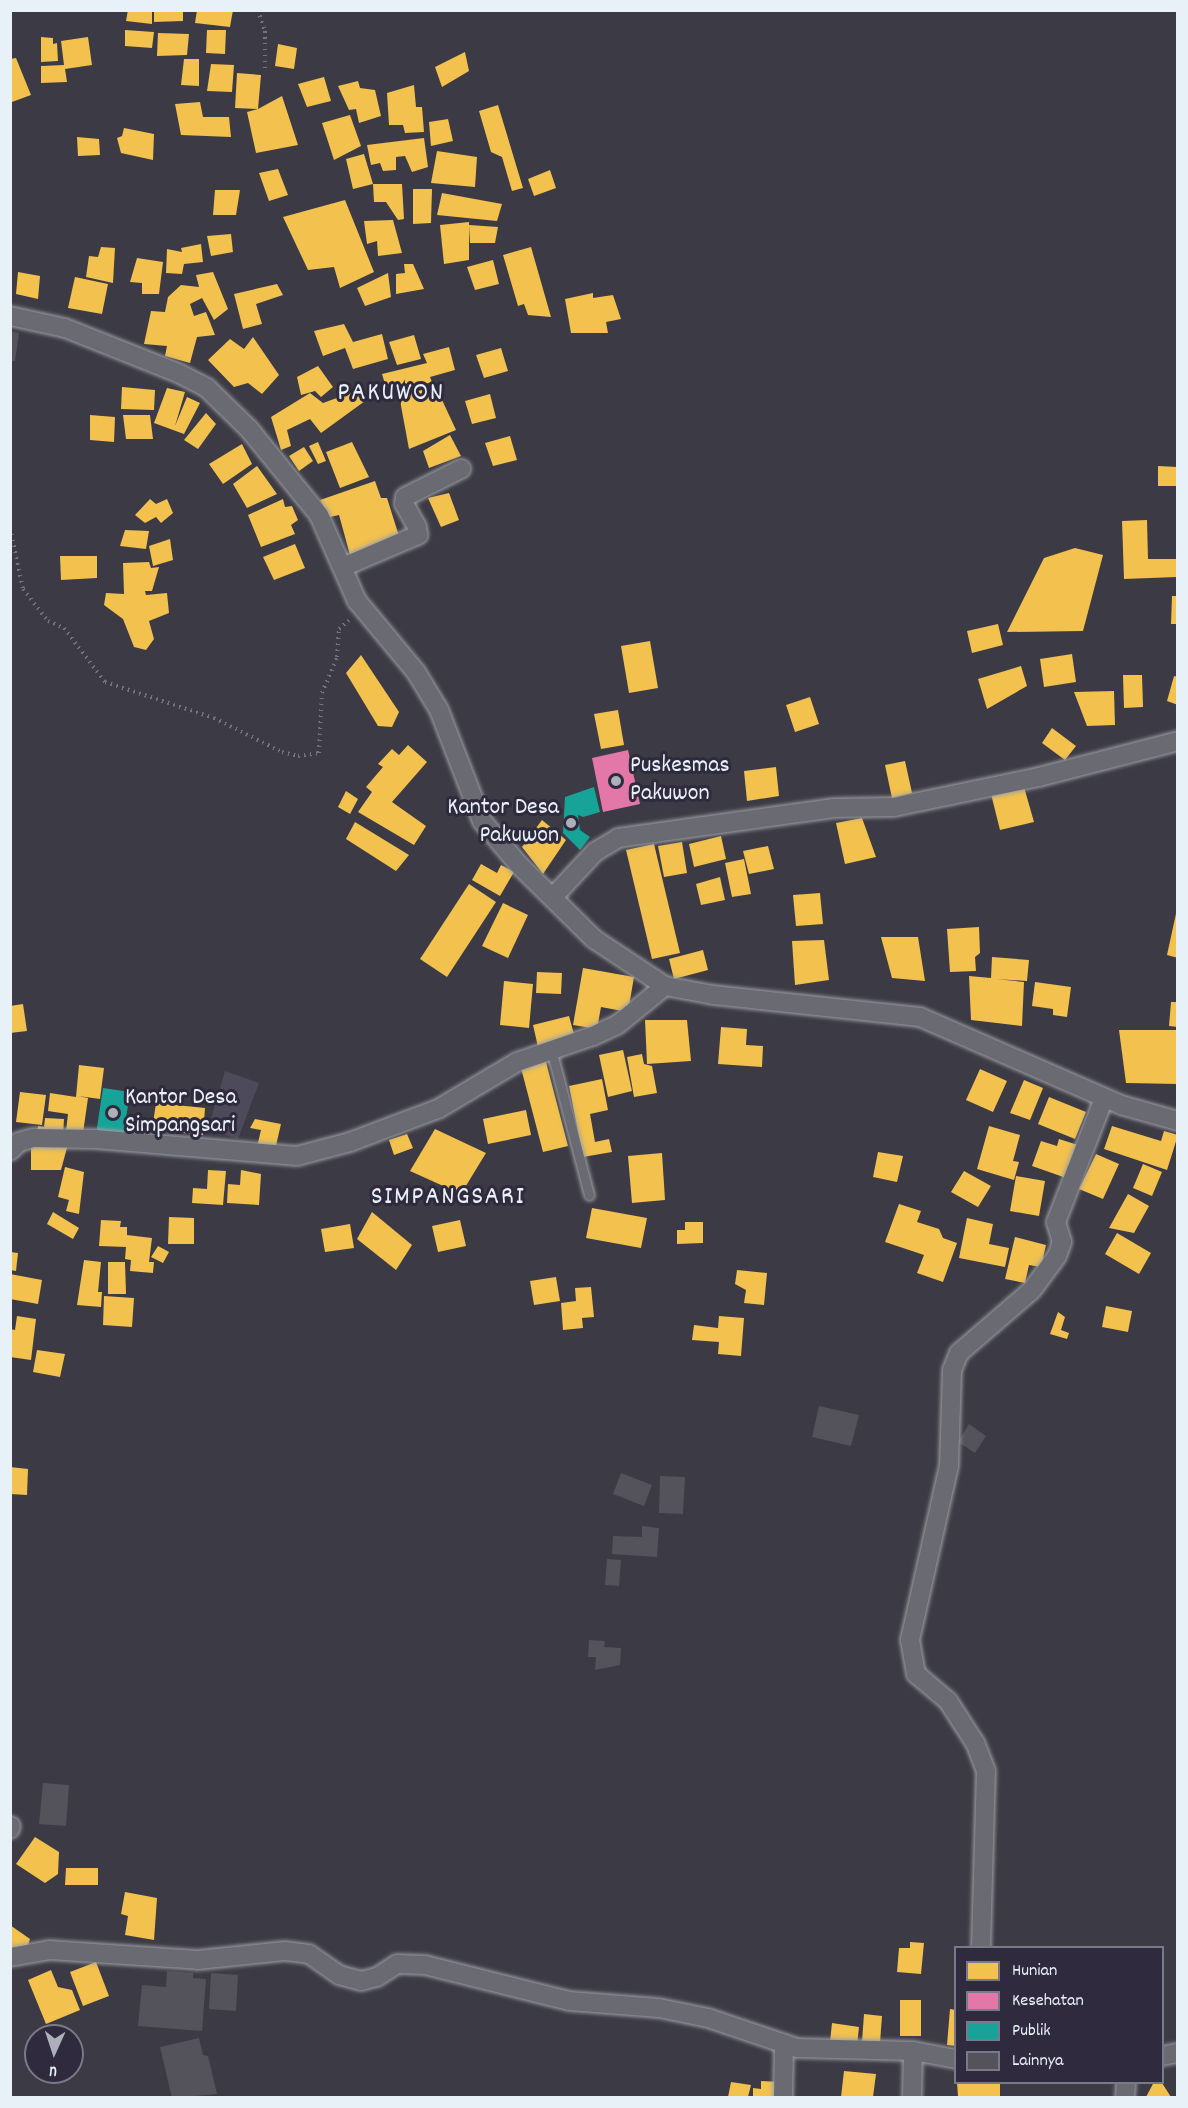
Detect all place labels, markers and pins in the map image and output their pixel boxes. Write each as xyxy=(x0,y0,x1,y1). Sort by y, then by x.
place label: Puskesmas Pakuwon xyxy=(630,753,730,809)
marker: Puskesmas Pakuwon xyxy=(607,772,625,790)
place label: Kantor Desa Pakuwon xyxy=(447,795,559,851)
marker: Kantor Desa Pakuwon xyxy=(564,816,578,830)
place label: Kantor Desa Simpangsari xyxy=(125,1085,237,1141)
marker: Kantor Desa Simpangsari xyxy=(106,1106,120,1120)

